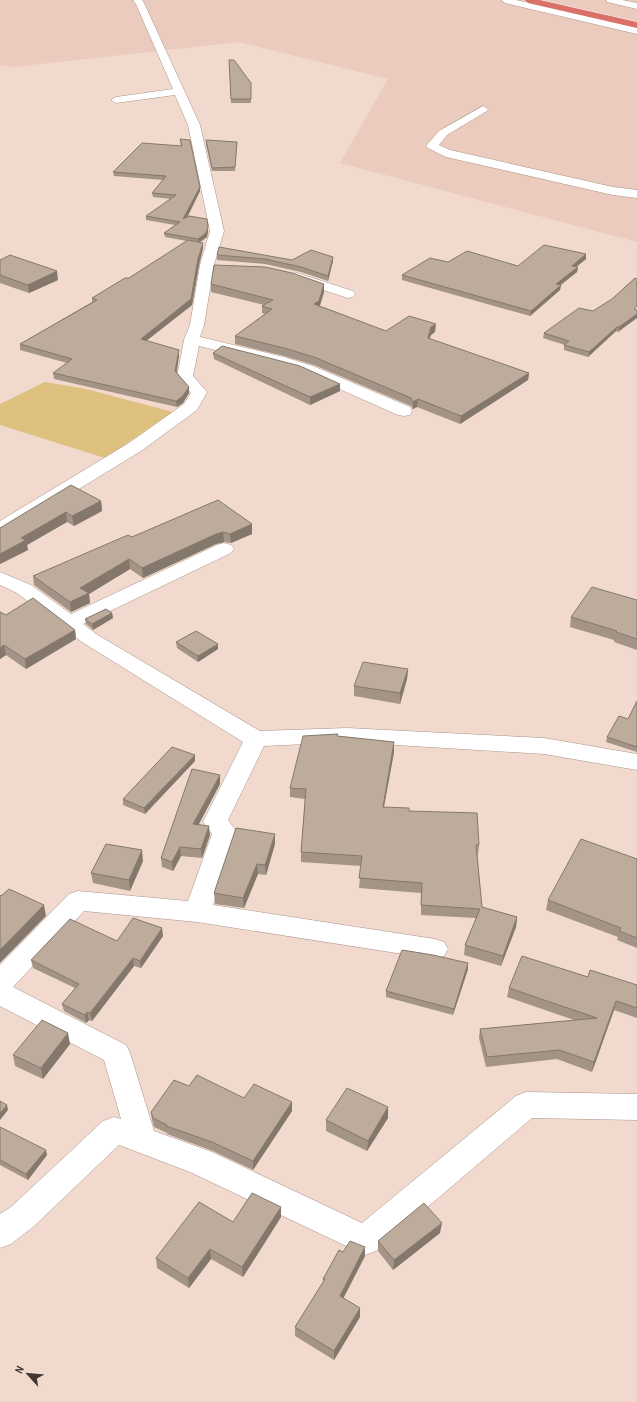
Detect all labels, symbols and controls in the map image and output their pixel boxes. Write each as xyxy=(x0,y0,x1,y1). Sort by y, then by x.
north arrow xyxy=(8,1354,48,1394)
text: N xyxy=(11,1363,27,1376)

